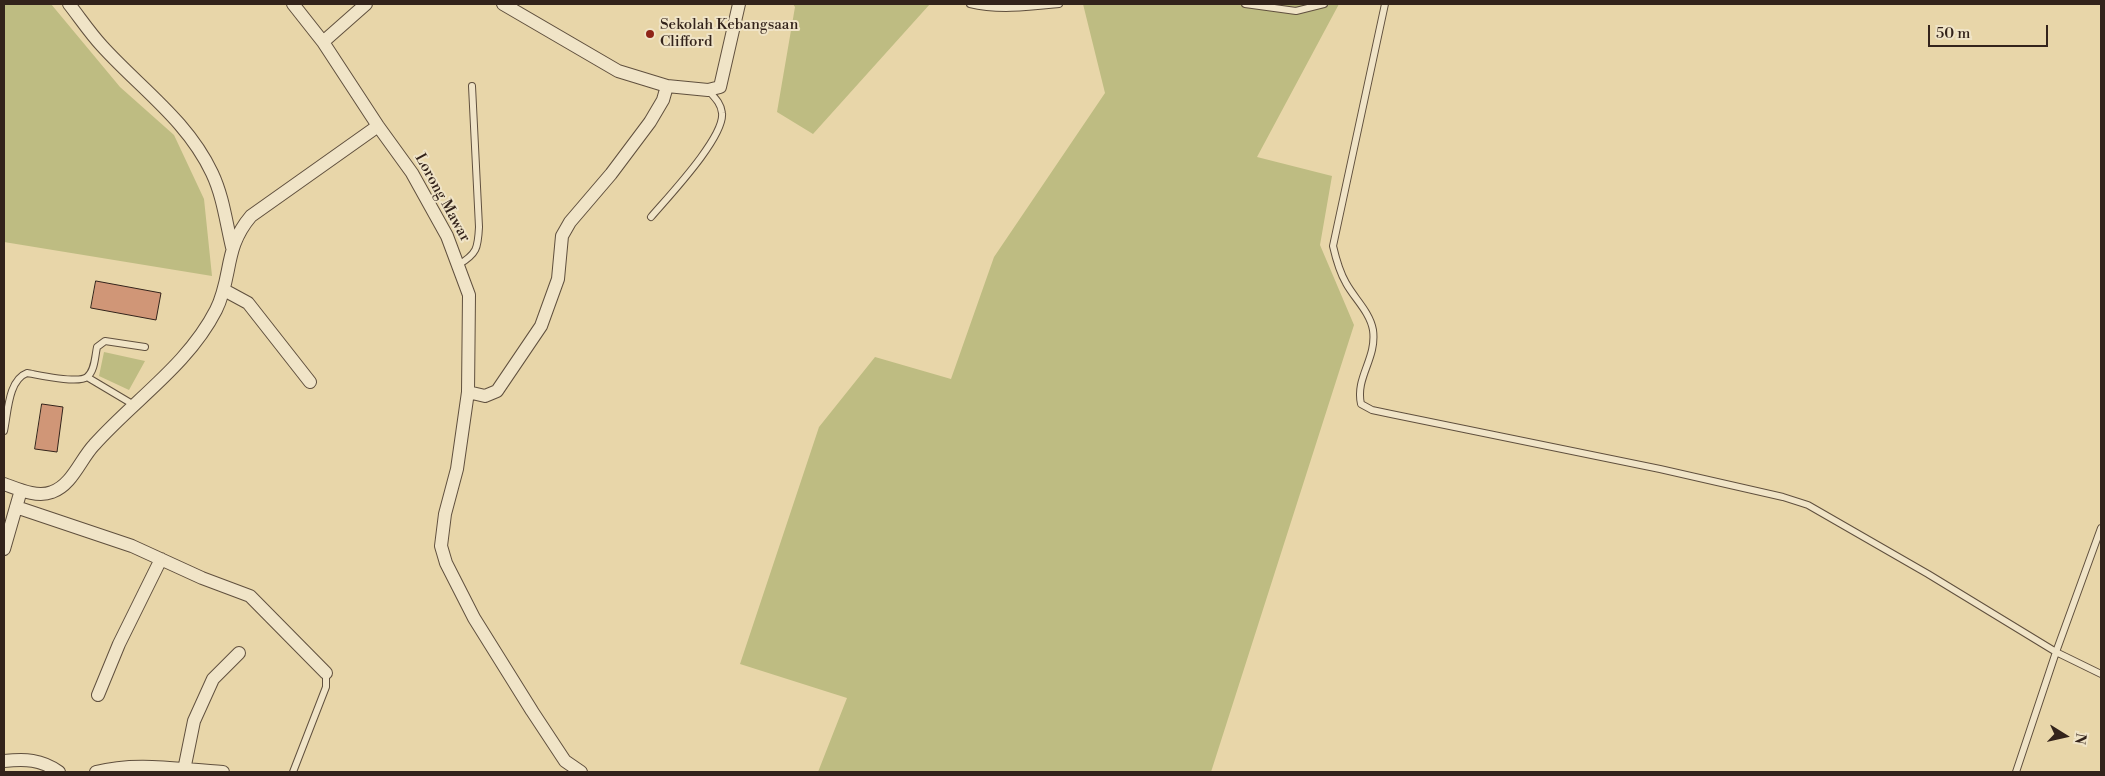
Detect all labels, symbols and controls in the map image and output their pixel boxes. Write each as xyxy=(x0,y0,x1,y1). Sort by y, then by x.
scale bar xyxy=(1930,15,2050,47)
place label: Sekolah Kebangsaan Clifford xyxy=(660,16,798,51)
text: 50 m xyxy=(1936,24,1970,43)
marker: Sekolah Kebangsaan Clifford xyxy=(644,28,656,40)
street label: Lorong Mawar xyxy=(410,151,474,245)
north arrow xyxy=(2040,711,2090,761)
text: N xyxy=(2070,732,2090,746)

